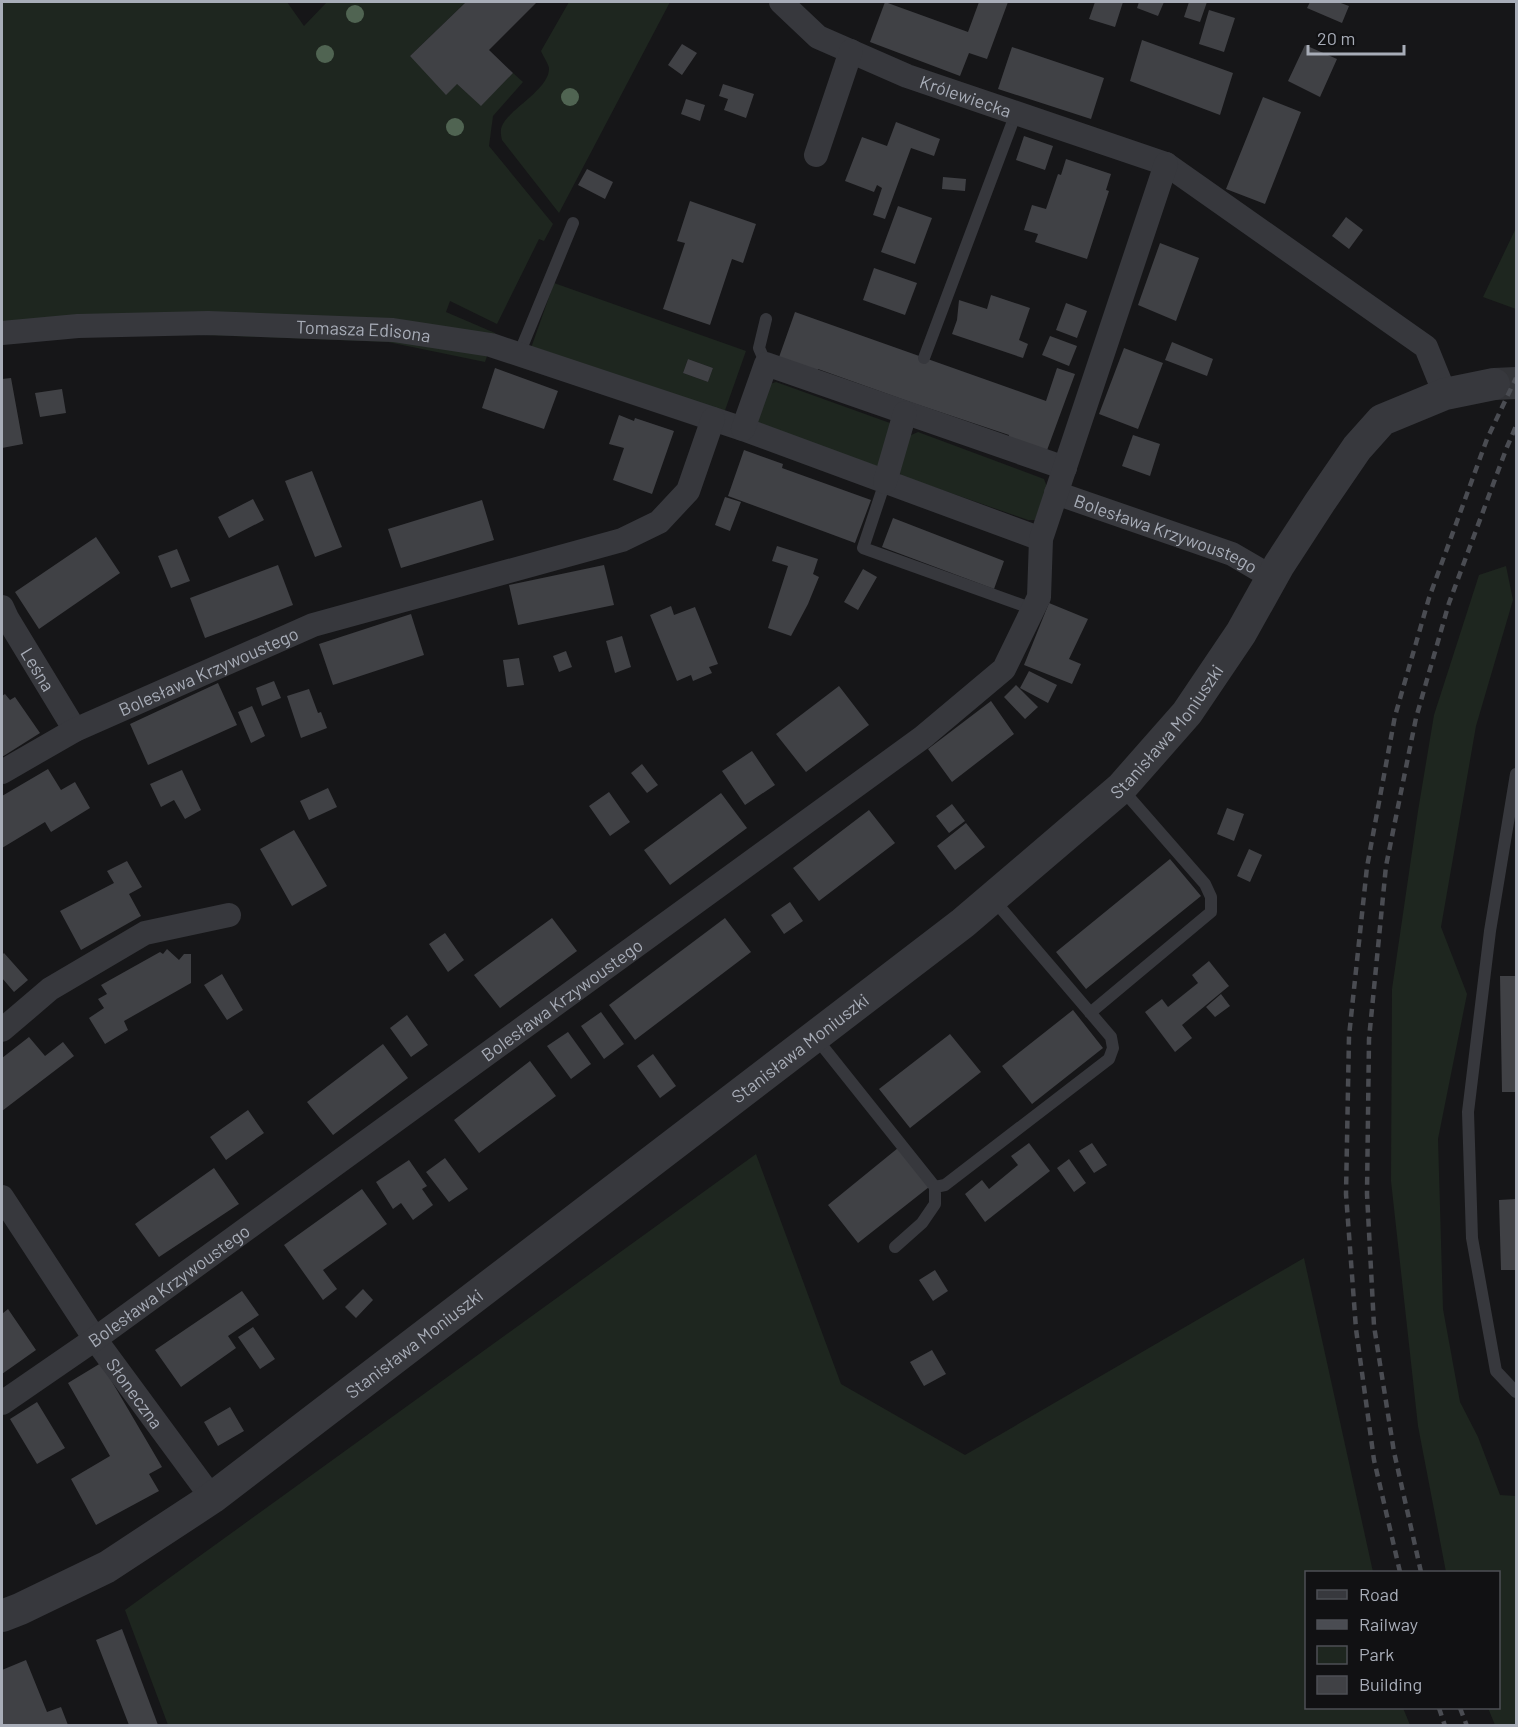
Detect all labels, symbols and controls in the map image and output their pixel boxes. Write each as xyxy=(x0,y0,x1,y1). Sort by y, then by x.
scale bar xyxy=(1308,18,1404,56)
text: 20 m xyxy=(1317,27,1355,49)
street label: Królewiecka xyxy=(917,70,1014,122)
street label: Tomasza Edisona xyxy=(296,315,432,347)
street label: Bolesława Krzywoustego xyxy=(1071,489,1262,578)
street label: Bolesława Krzywoustego xyxy=(115,622,302,720)
street label: Leśna xyxy=(16,643,60,695)
street label: Stanisława Moniuszki xyxy=(1106,660,1228,803)
street label: Bolesława Krzywoustego xyxy=(477,934,647,1066)
street label: Stanisława Moniuszki xyxy=(727,988,873,1107)
street label: Bolesława Krzywoustego xyxy=(84,1219,254,1351)
street label: Stanisława Moniuszki xyxy=(341,1284,487,1403)
street label: Słoneczna xyxy=(102,1354,168,1433)
legend xyxy=(1305,1571,1500,1709)
text: Road xyxy=(1359,1583,1399,1605)
text: Railway xyxy=(1359,1613,1418,1635)
text: Park xyxy=(1359,1643,1394,1665)
text: Building xyxy=(1359,1673,1422,1695)

